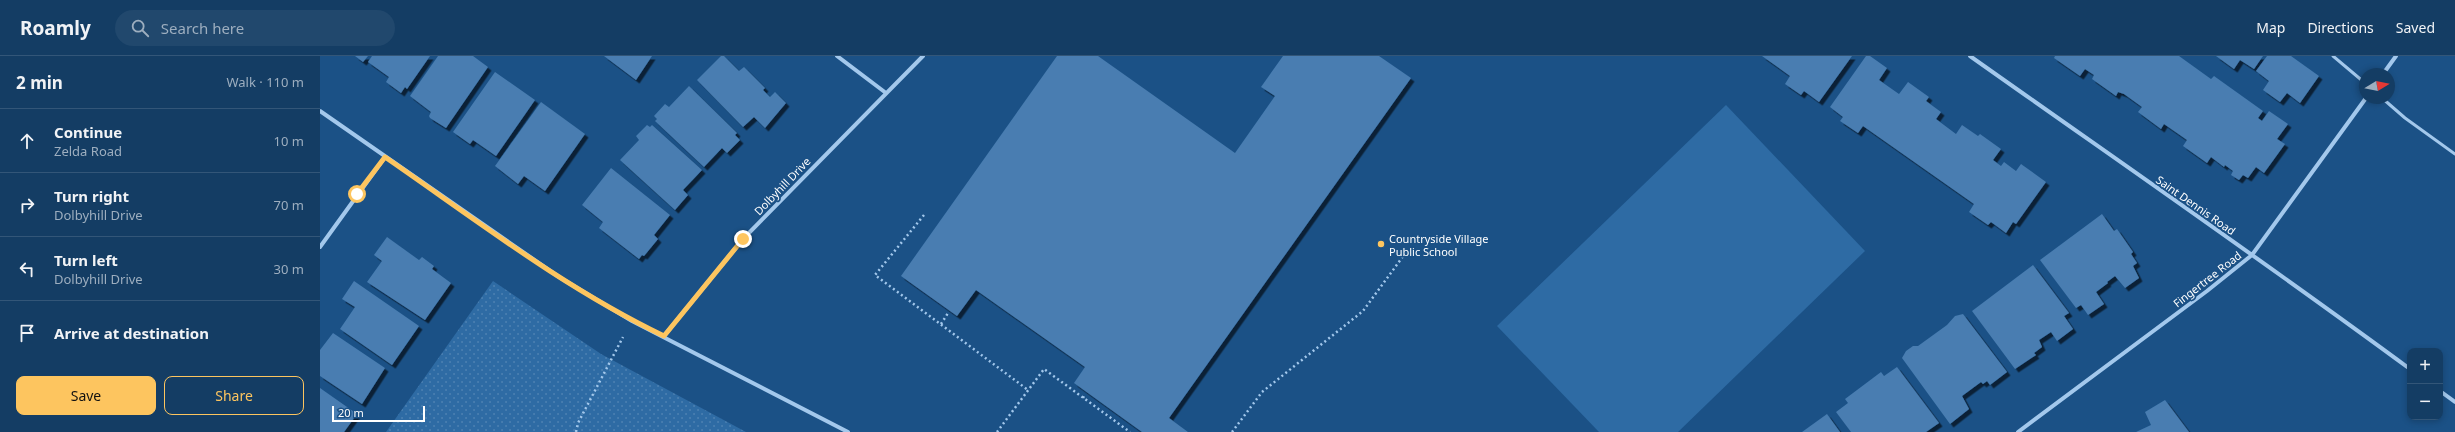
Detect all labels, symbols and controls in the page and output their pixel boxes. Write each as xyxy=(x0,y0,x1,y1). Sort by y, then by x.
search box xyxy=(115,10,395,46)
text: Roamly xyxy=(20,15,91,41)
icon: search xyxy=(129,17,151,39)
text: Search here xyxy=(161,18,244,38)
text: Map xyxy=(2256,18,2285,37)
text: Directions xyxy=(2307,18,2374,37)
text: Saved xyxy=(2396,18,2435,37)
north arrow xyxy=(2359,68,2395,104)
text: 2 min xyxy=(16,71,63,94)
text: Walk · 110 m xyxy=(226,73,304,91)
text: Continue xyxy=(54,122,122,142)
icon: ahead xyxy=(16,130,38,152)
text: 10 m xyxy=(274,132,304,150)
text: Zelda Road xyxy=(54,142,122,160)
street label: Dolbyhill Drive xyxy=(751,154,813,218)
street label: Saint Dennis Road xyxy=(2153,172,2239,238)
route start xyxy=(348,185,366,203)
text: Turn right xyxy=(54,186,129,206)
icon: right xyxy=(16,194,38,216)
text: 70 m xyxy=(274,196,304,214)
text: Dolbyhill Drive xyxy=(54,206,143,224)
route end xyxy=(734,230,752,248)
place label: Countryside Village Public School xyxy=(1389,231,1489,259)
marker: Countryside Village Public School xyxy=(1376,239,1386,249)
street label: Fingertree Road xyxy=(2170,248,2244,310)
text: Turn left xyxy=(54,250,118,270)
icon: left xyxy=(16,258,38,280)
text: 30 m xyxy=(274,260,304,278)
text: Dolbyhill Drive xyxy=(54,270,143,288)
icon: arrive xyxy=(16,322,38,344)
text: Arrive at destination xyxy=(54,323,209,343)
map controls xyxy=(2407,348,2443,420)
button: + xyxy=(2407,348,2443,384)
button: Save xyxy=(16,376,156,415)
button: Share xyxy=(164,376,304,415)
button: − xyxy=(2407,384,2443,420)
scale bar xyxy=(332,404,425,423)
text: 20 m xyxy=(338,405,364,420)

